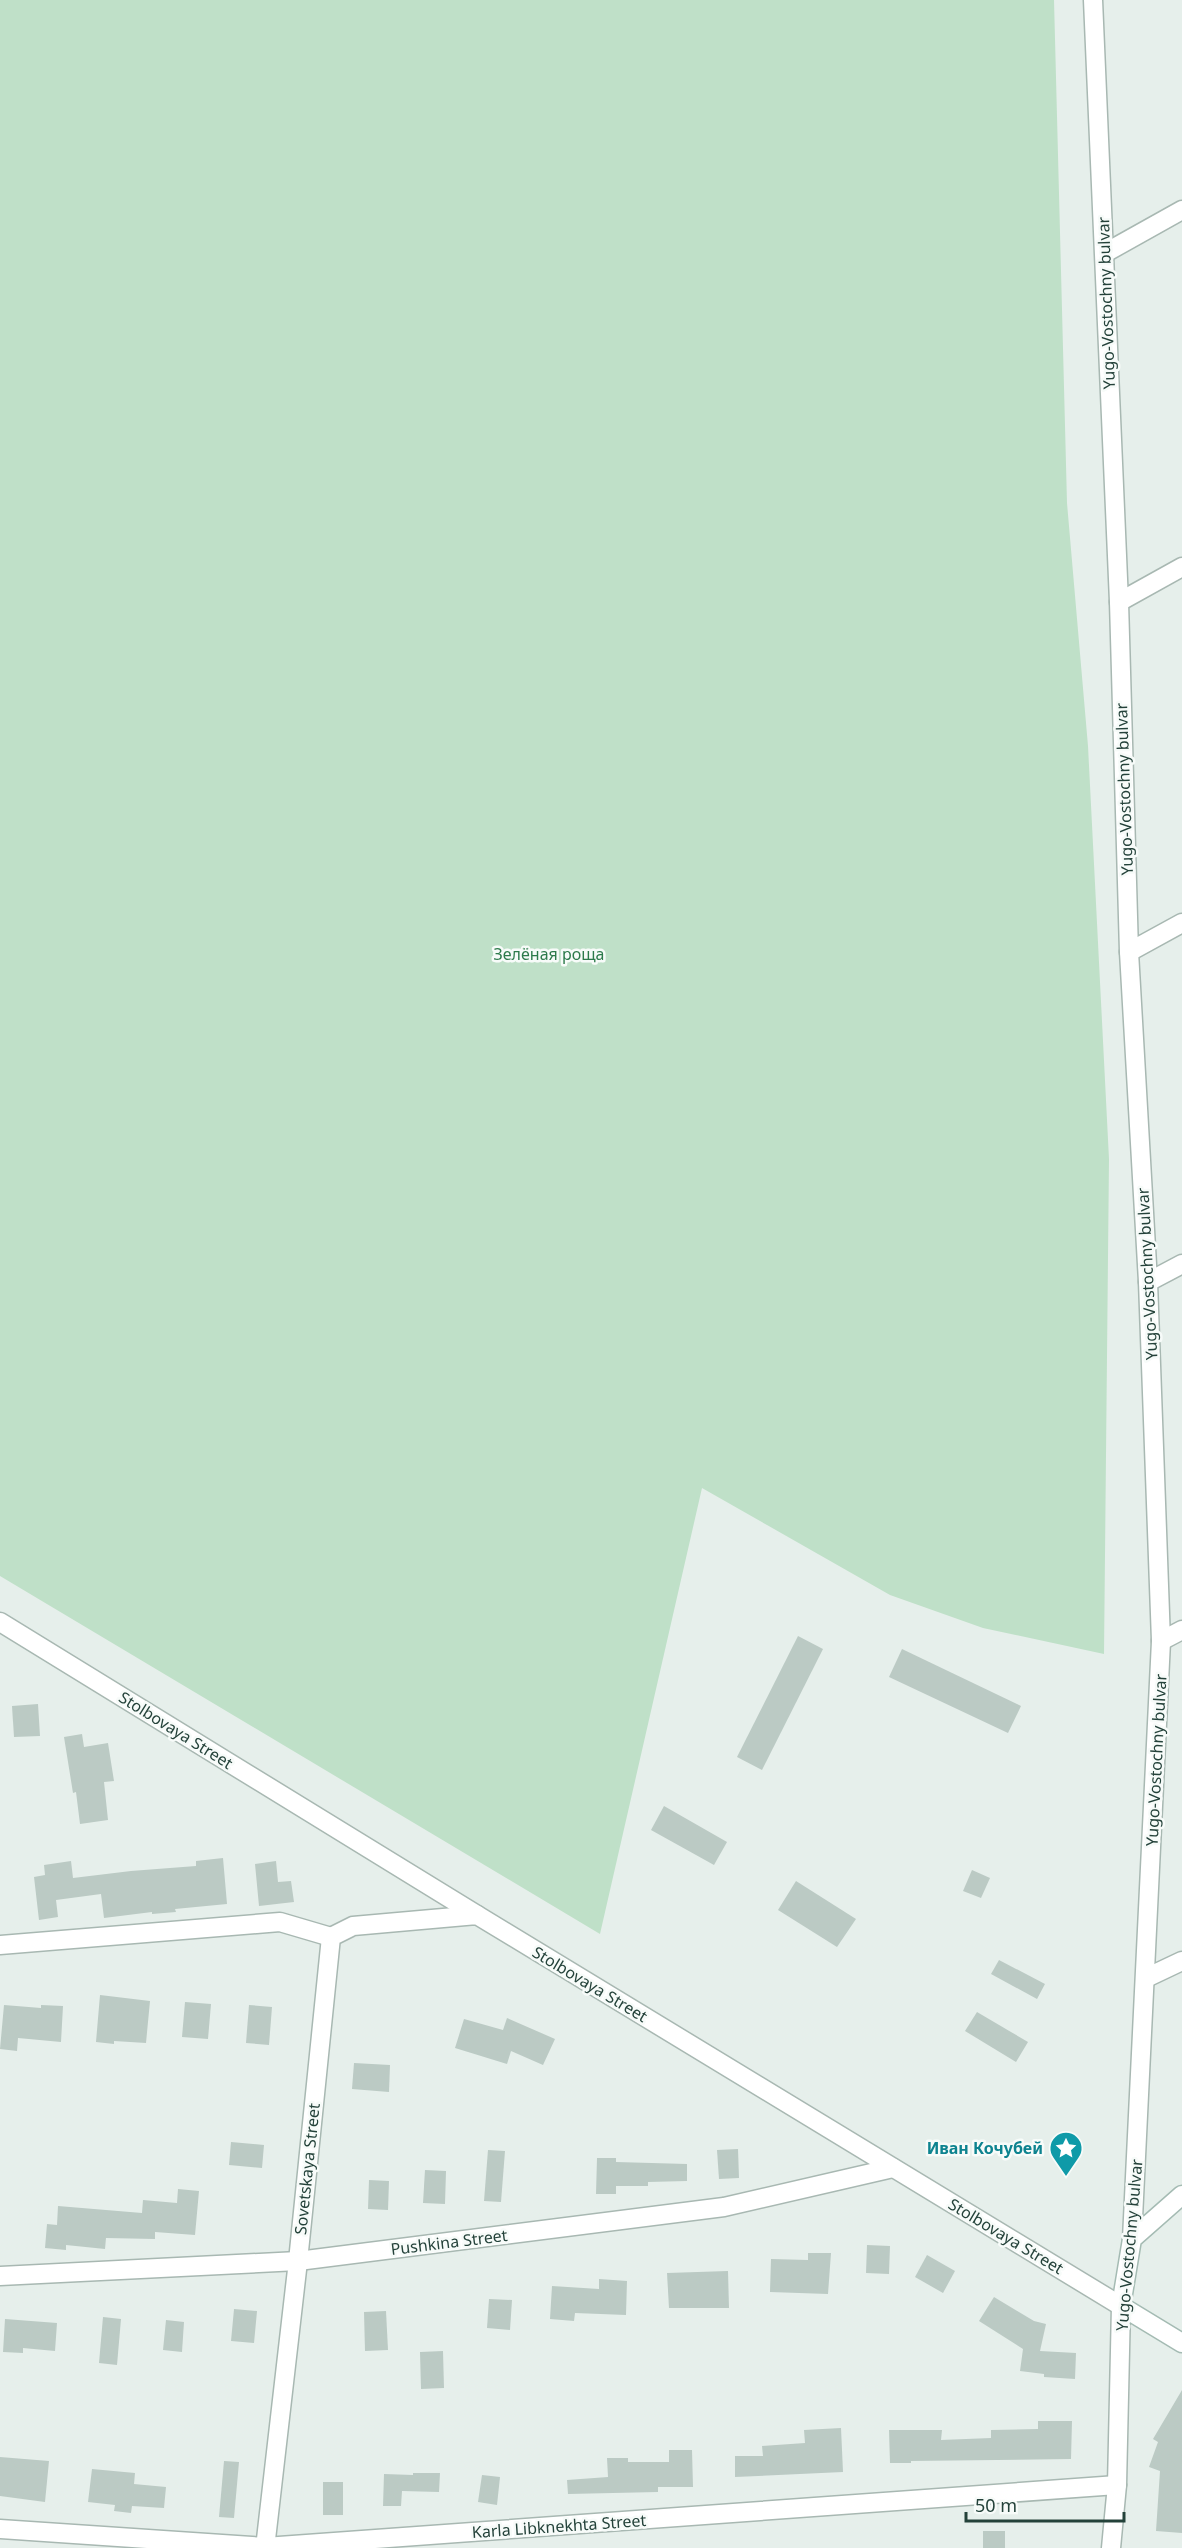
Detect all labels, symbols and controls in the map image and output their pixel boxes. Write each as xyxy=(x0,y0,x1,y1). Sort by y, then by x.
street label: Yugo-Vostochny bulvar xyxy=(1092,216,1120,390)
street label: Yugo-Vostochny bulvar xyxy=(1110,702,1138,876)
park label: Зелёная роща xyxy=(494,943,604,965)
street label: Yugo-Vostochny bulvar xyxy=(1131,1187,1163,1361)
street label: Yugo-Vostochny bulvar xyxy=(1140,1673,1172,1847)
street label: Stolbovaya Street xyxy=(115,1686,237,1774)
street label: Stolbovaya Street xyxy=(528,1941,652,2027)
street label: Sovetskaya Street xyxy=(289,2102,325,2236)
place icon: Иван Кочубей xyxy=(1048,2130,1084,2177)
place label: Иван Кочубей xyxy=(927,2137,1043,2159)
street label: Yugo-Vostochny bulvar xyxy=(1111,2158,1148,2332)
street label: Stolbovaya Street xyxy=(944,2193,1068,2279)
street label: Pushkina Street xyxy=(389,2224,509,2260)
scale bar xyxy=(966,2485,1124,2523)
text: 50 m xyxy=(975,2493,1017,2517)
street label: Karla Libknekhta Street xyxy=(471,2509,647,2543)

